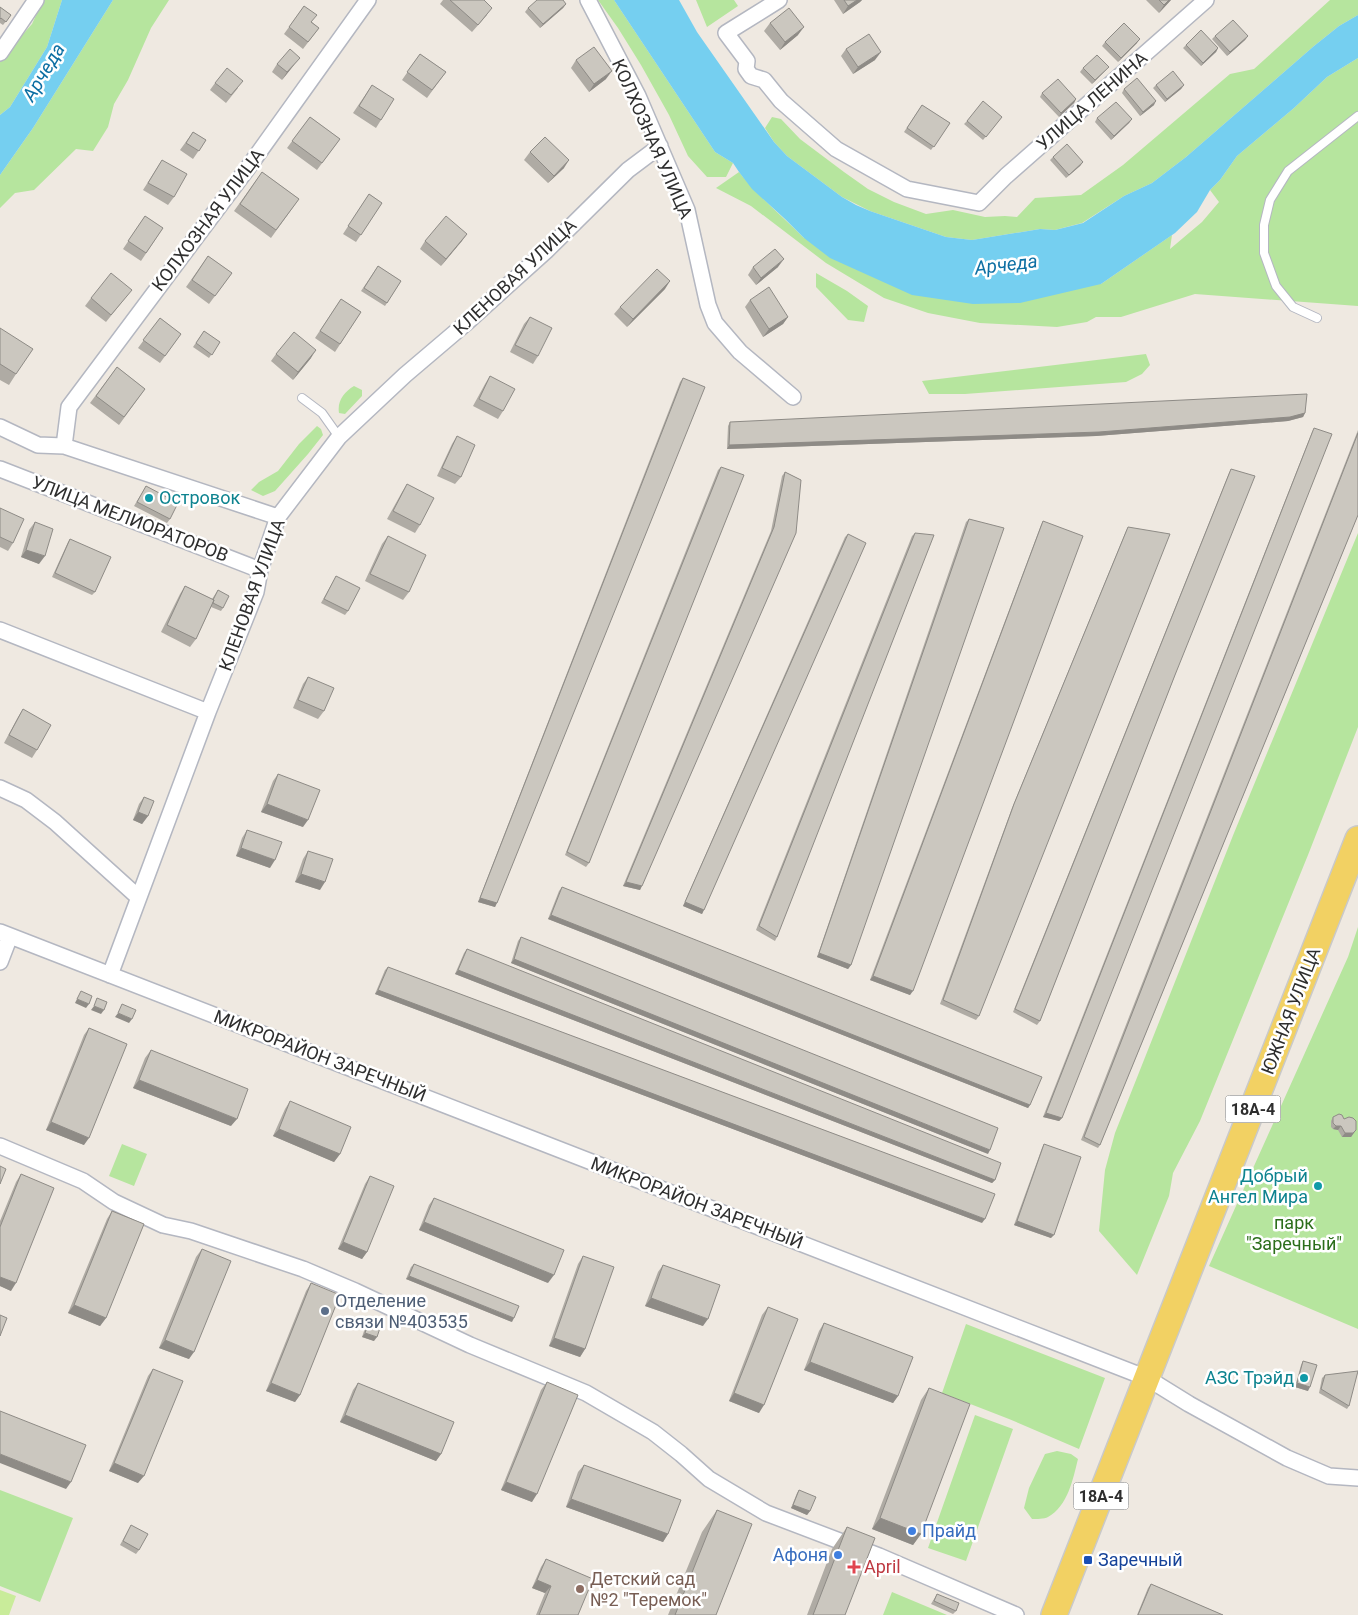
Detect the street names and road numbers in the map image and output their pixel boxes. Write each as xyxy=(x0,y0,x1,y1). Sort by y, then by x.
street label: УЛИЦА ЛЕНИНА xyxy=(1032,47,1151,154)
street label: КОЛХОЗНАЯ УЛИЦА xyxy=(608,56,697,222)
street label: КОЛХОЗНАЯ УЛИЦА xyxy=(147,144,268,295)
street label: КЛЕНОВАЯ УЛИЦА xyxy=(449,214,581,339)
street label: УЛИЦА МЕЛИОРАТОРОВ xyxy=(29,471,231,566)
street label: КЛЕНОВАЯ УЛИЦА xyxy=(214,516,289,674)
street label: ЮЖНАЯ УЛИЦА xyxy=(1257,944,1324,1077)
street label: МИКРОРАЙОН ЗАРЕЧНЫЙ xyxy=(211,1005,429,1106)
road number: 18А-4 xyxy=(1226,1096,1280,1122)
street label: МИКРОРАЙОН ЗАРЕЧНЫЙ xyxy=(588,1152,806,1253)
road number: 18А-4 xyxy=(1074,1482,1128,1510)

